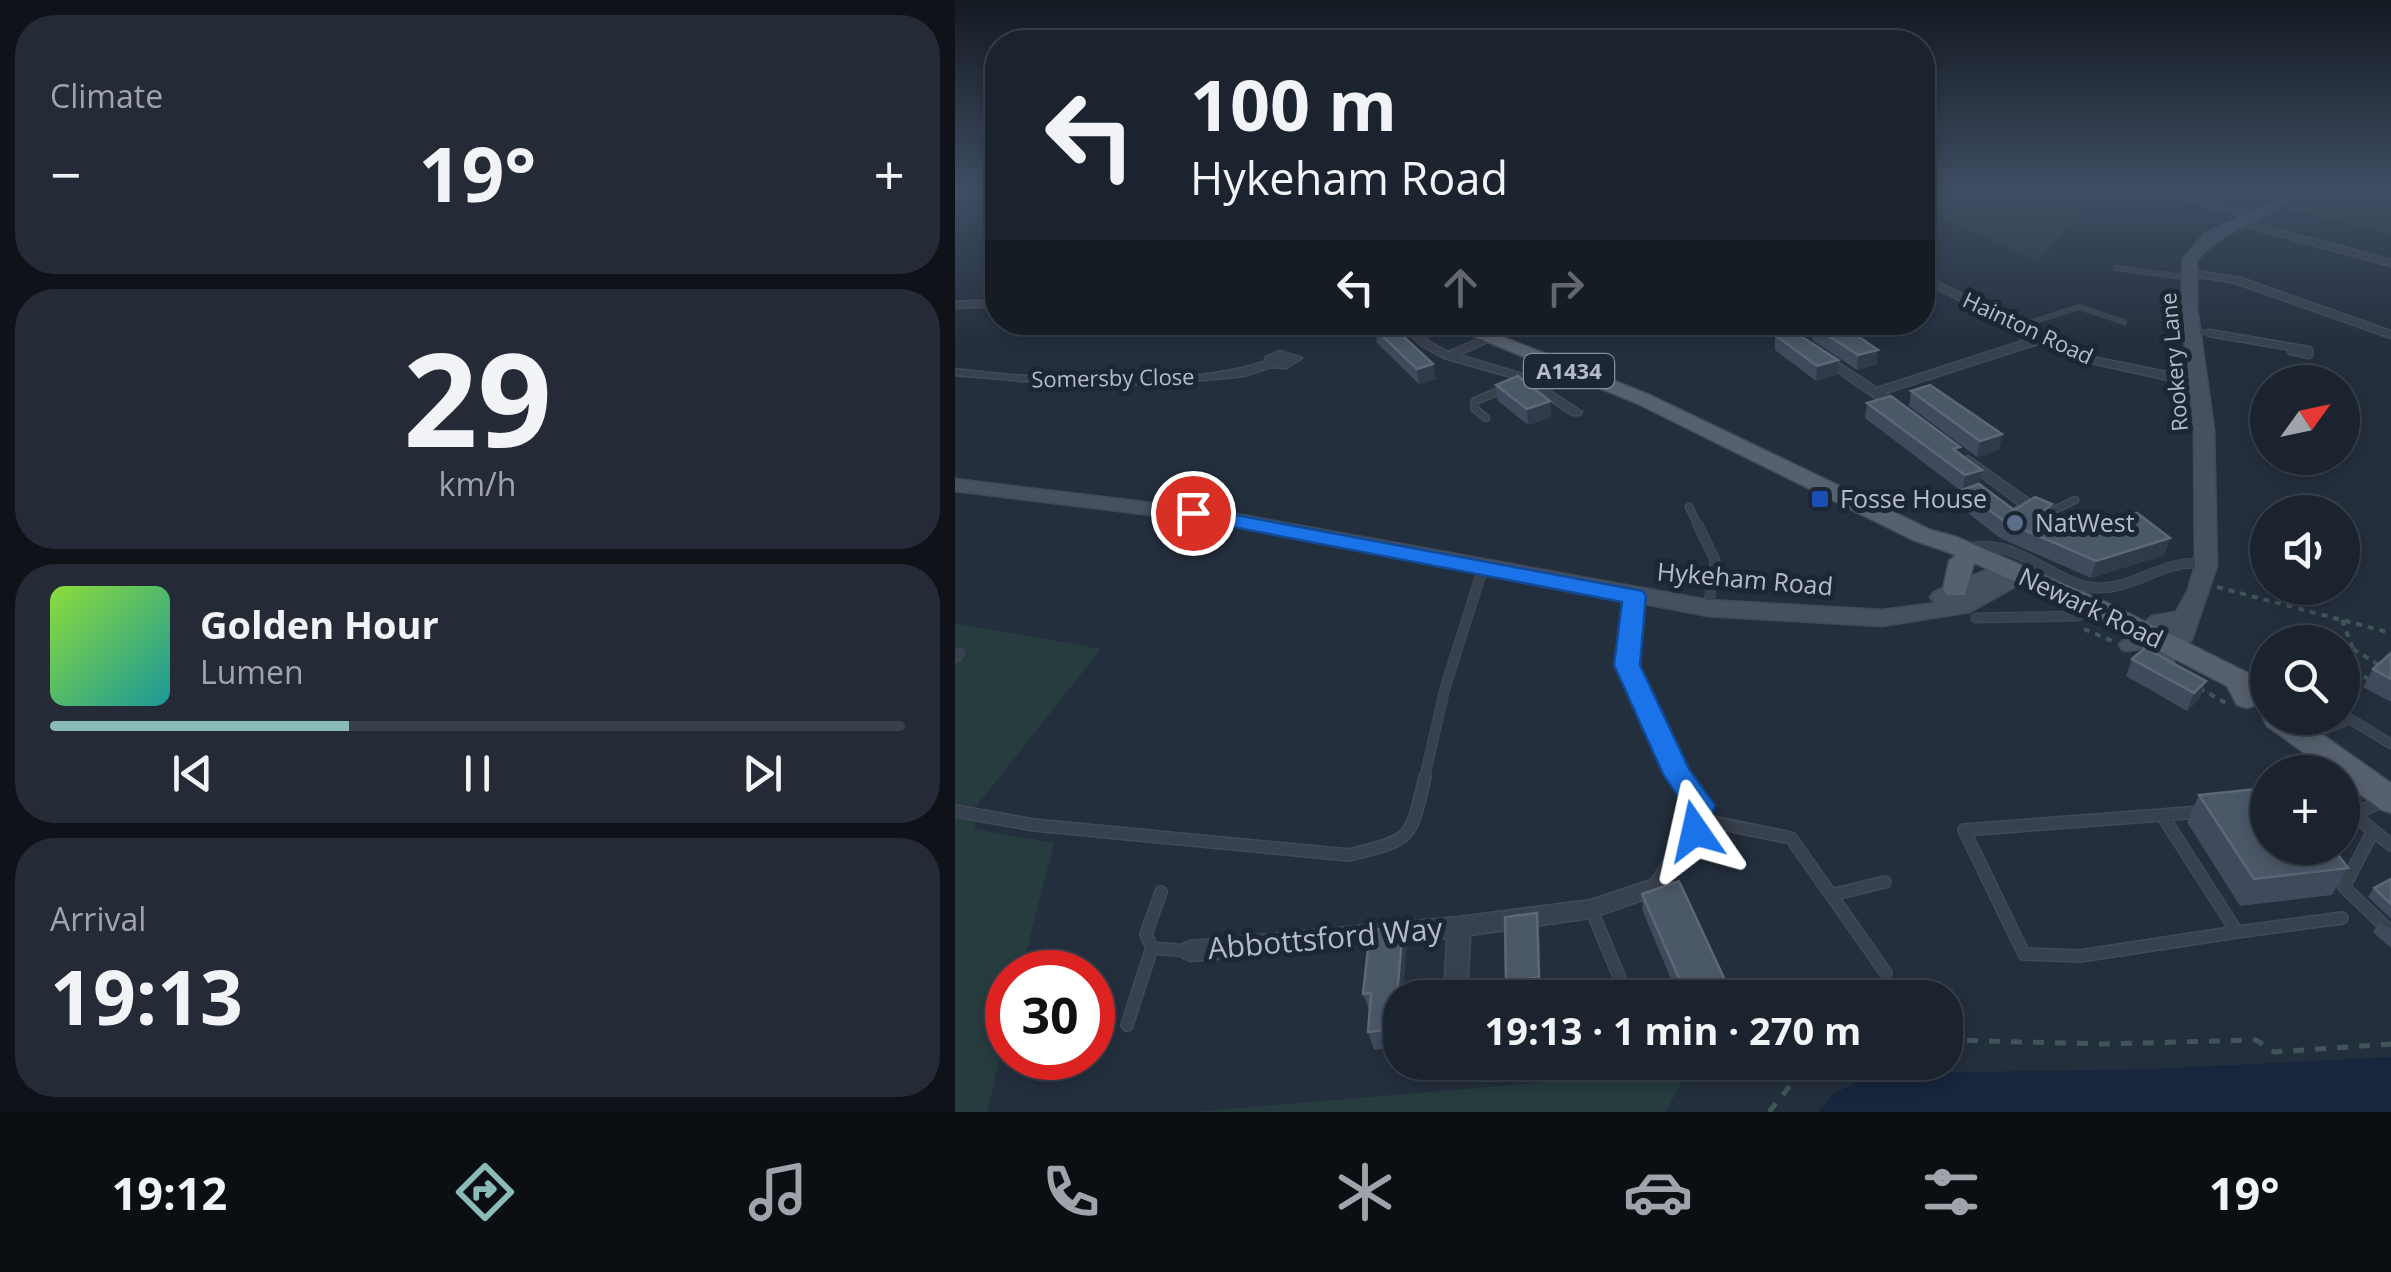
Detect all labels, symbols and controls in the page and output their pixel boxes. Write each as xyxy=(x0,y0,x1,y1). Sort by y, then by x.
text: 100 m xyxy=(1190,56,1397,152)
icon: left xyxy=(1025,70,1155,200)
text: Climate xyxy=(50,74,163,117)
text: 19° xyxy=(419,122,536,224)
text: − xyxy=(50,136,81,211)
text: + xyxy=(874,136,905,211)
text: Hykeham Road xyxy=(1190,147,1508,208)
icon: left xyxy=(1328,260,1383,315)
icon: ahead xyxy=(1433,260,1488,315)
icon: right xyxy=(1538,260,1593,315)
street label: Hainton Road xyxy=(1959,284,2098,370)
street label: Rookery Lane xyxy=(2152,291,2194,433)
text: 29 xyxy=(403,308,552,485)
road number: A1434 xyxy=(1524,354,1614,388)
street label: Somersby Close xyxy=(1031,361,1195,393)
north arrow xyxy=(2250,365,2360,475)
map controls xyxy=(2250,365,2360,865)
text: km/h xyxy=(439,462,516,505)
pin xyxy=(1151,471,1236,556)
place label: Fosse House xyxy=(1840,481,1987,515)
icon: arrive xyxy=(1166,486,1221,541)
marker: Fosse House xyxy=(1809,488,1831,510)
button: sound xyxy=(2250,495,2360,605)
place label: NatWest xyxy=(2035,505,2135,539)
marker: NatWest xyxy=(2004,512,2026,534)
street label: Hykeham Road xyxy=(1656,553,1835,603)
street label: Newark Road xyxy=(2014,559,2169,655)
text: Golden Hour xyxy=(200,598,439,650)
button: search xyxy=(2250,625,2360,735)
text: Lumen xyxy=(200,650,304,693)
icon: previous xyxy=(165,746,220,801)
icon: pause xyxy=(450,746,505,801)
icon: next xyxy=(735,746,790,801)
button: + xyxy=(2250,755,2360,865)
position arrow xyxy=(1643,779,1747,883)
text: Arrival xyxy=(50,897,146,940)
street label: Abbottsford Way xyxy=(1206,907,1445,968)
text: 19:13 xyxy=(50,945,243,1047)
speed limit sign: 30 xyxy=(985,950,1115,1080)
text: 19:13 · 1 min · 270 m xyxy=(1485,1004,1861,1056)
icon: directions xyxy=(450,1157,520,1227)
icon: music xyxy=(743,1157,813,1227)
icon: phone xyxy=(1036,1157,1106,1227)
icon: climate xyxy=(1330,1157,1400,1227)
icon: car xyxy=(1623,1157,1693,1227)
icon: filters xyxy=(1916,1157,1986,1227)
text: 19:12 xyxy=(112,1162,227,1223)
text: 19° xyxy=(2209,1162,2279,1223)

